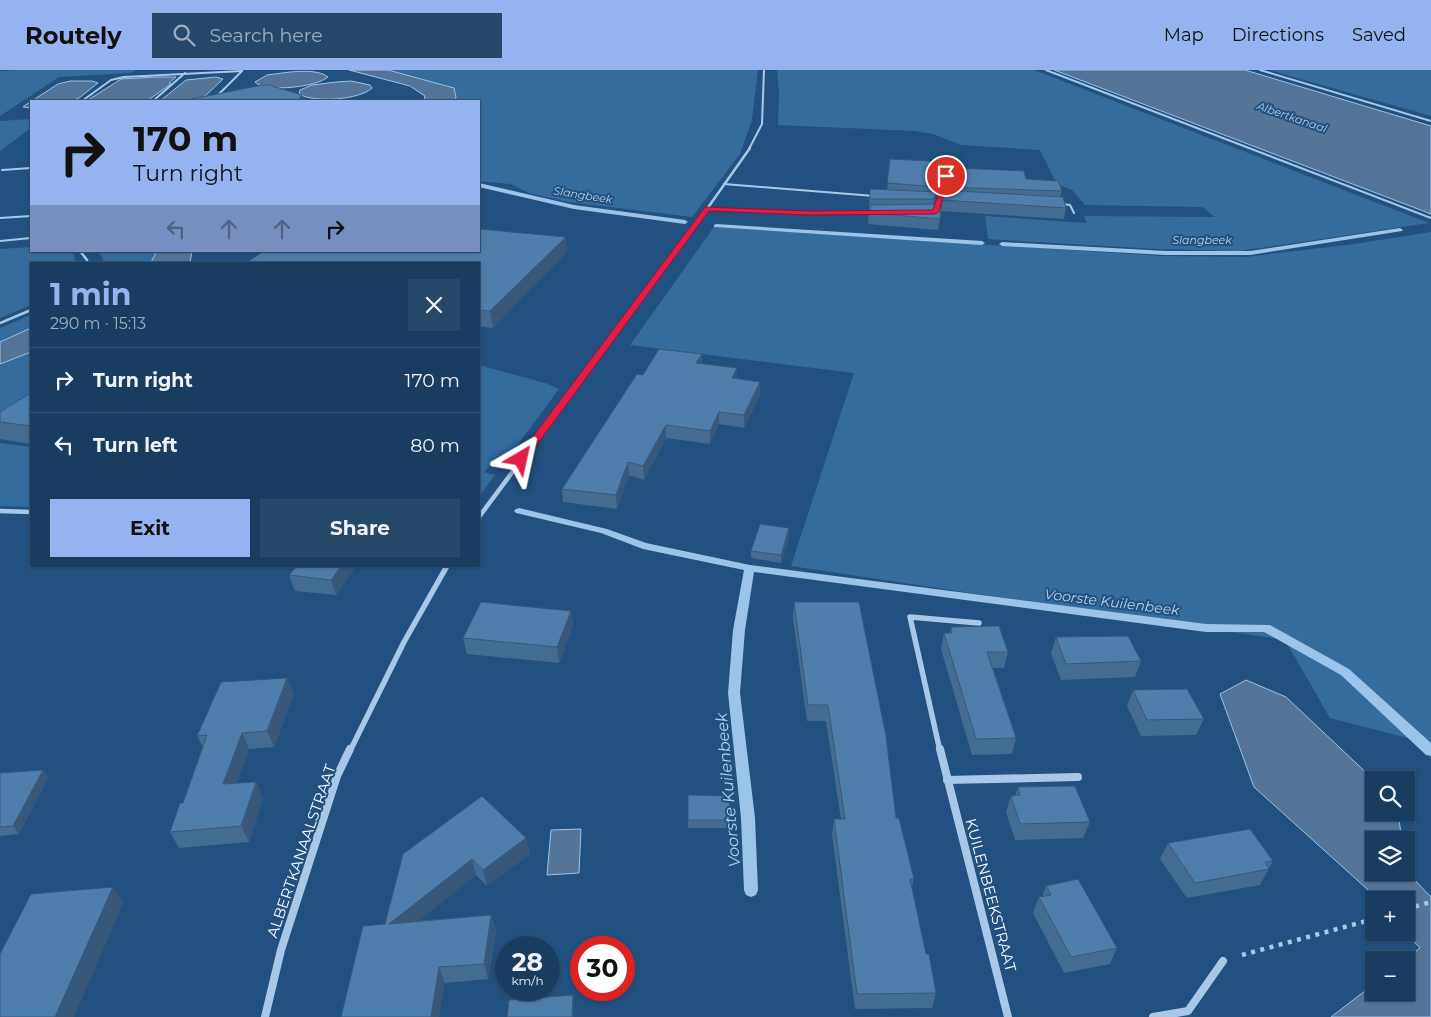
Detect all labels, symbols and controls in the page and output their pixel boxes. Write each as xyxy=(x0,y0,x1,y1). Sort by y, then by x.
search box xyxy=(152,13,502,58)
text: Routely xyxy=(25,21,122,50)
icon: search xyxy=(170,21,198,49)
text: Search here xyxy=(210,24,323,47)
text: Map xyxy=(1164,24,1204,46)
text: Directions xyxy=(1232,24,1324,46)
text: Saved xyxy=(1352,24,1406,46)
water label: Albertkanaal xyxy=(1254,98,1329,136)
text: 170 m xyxy=(133,117,238,160)
icon: right xyxy=(50,120,115,185)
pin xyxy=(925,155,967,197)
text: Turn right xyxy=(133,160,243,187)
icon: arrive xyxy=(932,162,960,190)
water label: Slangbeek xyxy=(553,183,614,207)
icon: left xyxy=(162,215,190,243)
icon: ahead xyxy=(215,215,243,243)
icon: ahead xyxy=(268,215,296,243)
icon: right xyxy=(321,215,349,243)
water label: Slangbeek xyxy=(1172,233,1232,247)
text: 1 min xyxy=(50,276,131,313)
button: close xyxy=(408,279,460,331)
text: 290 m · 15:13 xyxy=(50,314,146,333)
icon: right xyxy=(50,366,78,394)
text: Turn right xyxy=(93,369,193,392)
text: 170 m xyxy=(405,369,460,392)
icon: left xyxy=(50,431,78,459)
position arrow xyxy=(494,432,546,484)
text: Turn left xyxy=(93,434,178,457)
text: 80 m xyxy=(410,434,460,457)
button: Exit xyxy=(50,499,250,557)
button: Share xyxy=(260,499,460,557)
water label: Voorste Kuilenbeek xyxy=(1044,585,1181,619)
water label: Voorste Kuilenbeek xyxy=(712,710,744,868)
street label: ALBERTKANAALSTRAAT xyxy=(262,761,340,940)
map controls xyxy=(1365,771,1415,1001)
button: search xyxy=(1365,771,1415,821)
street label: KUILENBEEKSTRAAT xyxy=(961,816,1021,974)
button: layers xyxy=(1365,831,1415,881)
button: + xyxy=(1365,891,1415,941)
speed limit sign: 30 xyxy=(570,936,635,1001)
text: 28 xyxy=(512,947,543,977)
button: − xyxy=(1365,951,1415,1001)
text: km/h xyxy=(511,973,544,988)

